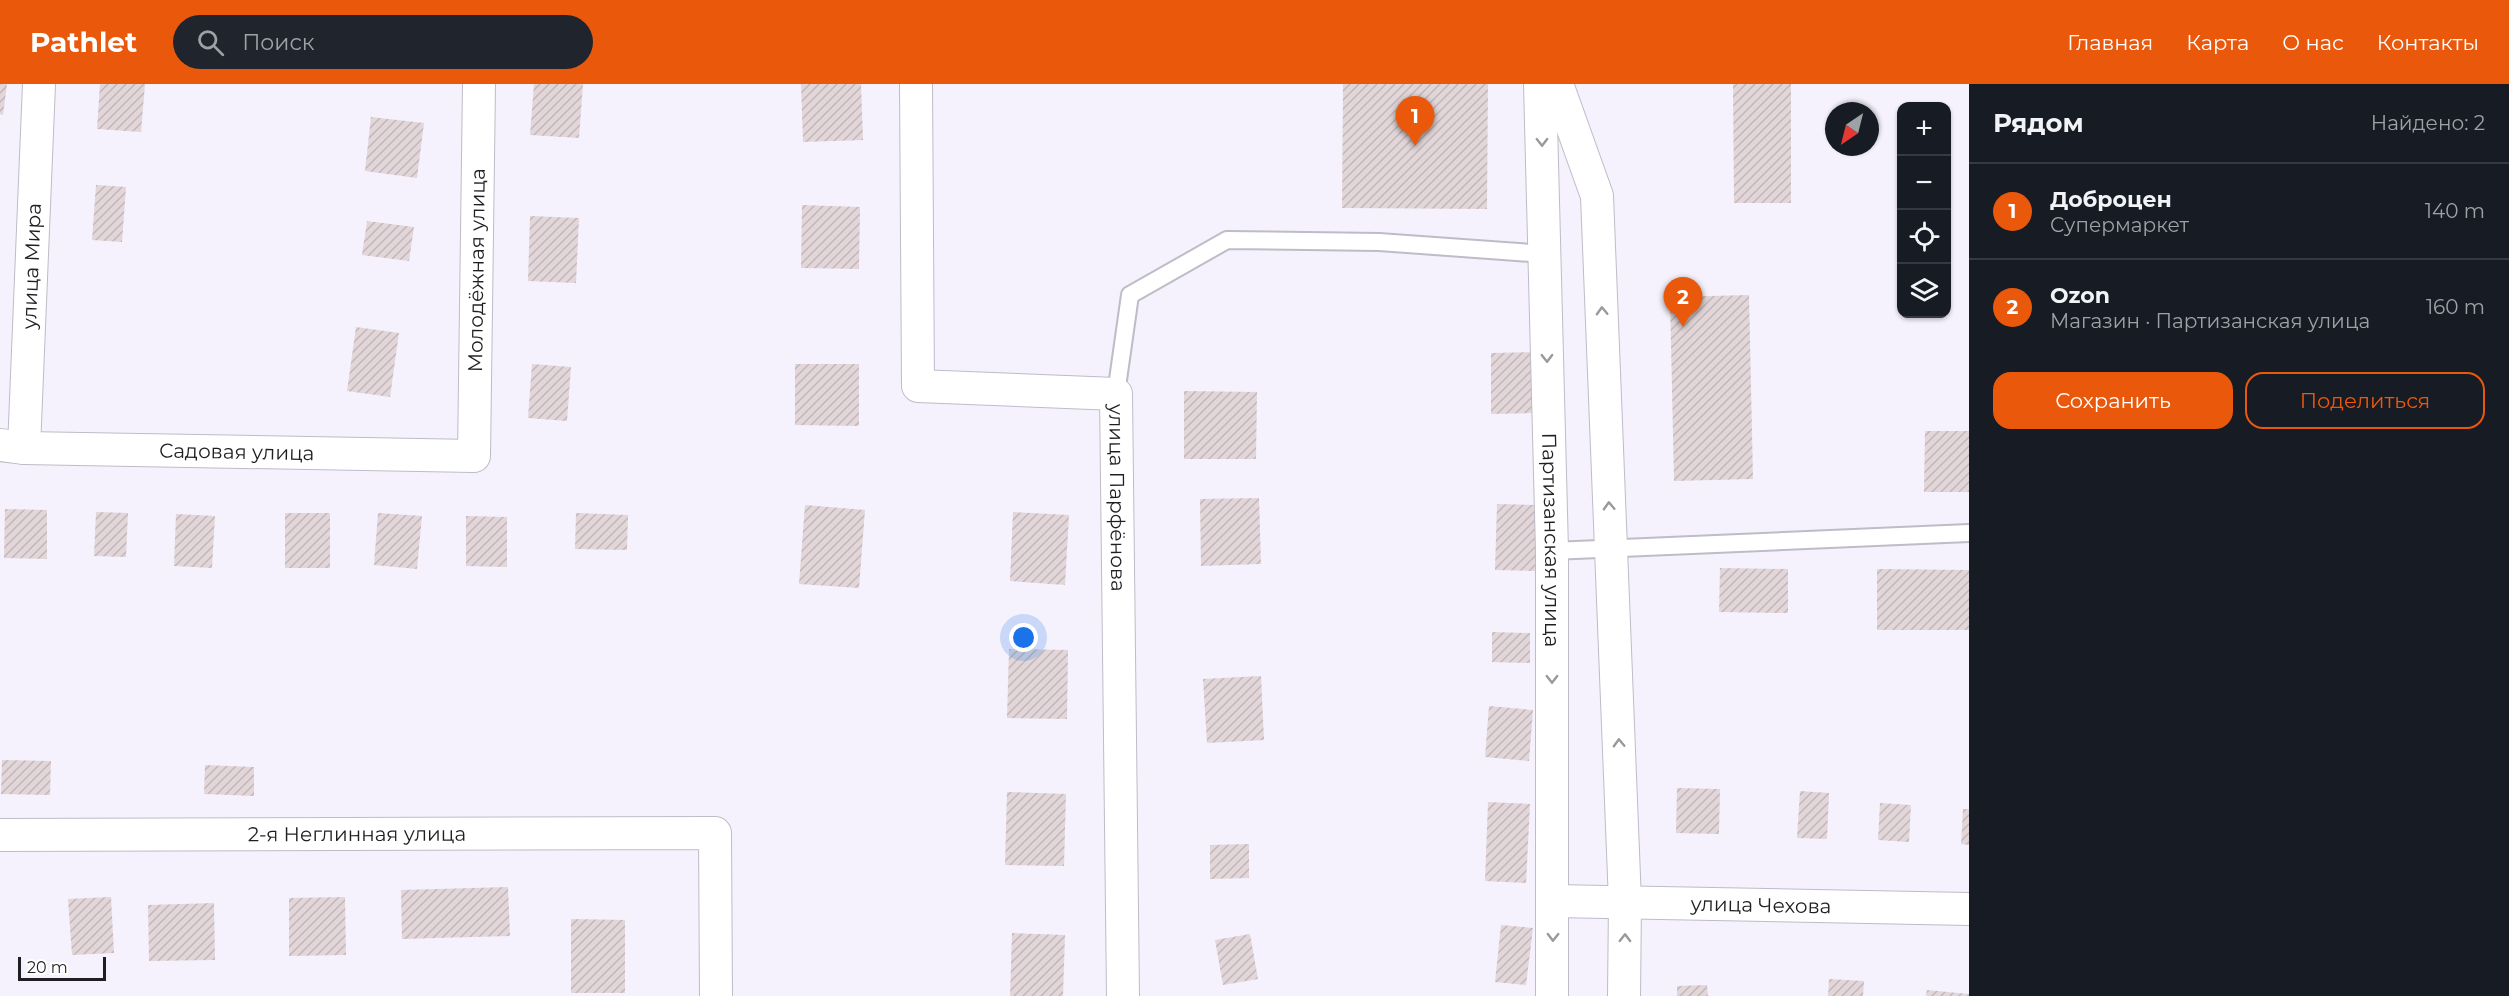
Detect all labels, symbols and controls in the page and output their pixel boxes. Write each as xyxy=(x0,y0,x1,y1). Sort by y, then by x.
search box xyxy=(173,15,593,69)
text: Pathlet xyxy=(30,25,137,59)
icon: search xyxy=(194,26,227,59)
text: Поиск xyxy=(242,29,315,56)
text: Главная xyxy=(2067,30,2153,55)
text: Карта xyxy=(2186,30,2249,55)
text: О нас xyxy=(2282,30,2344,55)
text: Контакты xyxy=(2377,30,2479,55)
pin: 1 xyxy=(1396,97,1434,146)
north arrow xyxy=(1825,102,1879,156)
map controls xyxy=(1897,102,1951,318)
button: + xyxy=(1897,102,1951,156)
text: Рядом xyxy=(1993,107,2084,139)
text: Найдено: 2 xyxy=(2371,111,2485,135)
one-way arrow xyxy=(1536,138,1548,147)
button: − xyxy=(1897,156,1951,210)
street label: Молодёжная улица xyxy=(463,168,490,372)
text: Доброцен xyxy=(2050,186,2172,213)
text: 1 xyxy=(2009,199,2016,223)
text: 140 m xyxy=(2425,199,2485,223)
street label: улица Мира xyxy=(17,203,46,331)
button: locate xyxy=(1897,210,1951,264)
text: Супермаркет xyxy=(2050,213,2189,237)
button: layers xyxy=(1897,264,1951,318)
pin: 2 xyxy=(1664,278,1702,327)
text: Ozon xyxy=(2050,282,2110,309)
text: 2 xyxy=(2007,295,2018,319)
text: 160 m xyxy=(2426,295,2485,319)
one-way arrow xyxy=(1595,306,1608,315)
text: Магазин · Партизанская улица xyxy=(2050,309,2370,333)
one-way arrow xyxy=(1541,354,1553,363)
button: Сохранить xyxy=(1993,372,2233,429)
button: Поделиться xyxy=(2245,372,2485,429)
street label: улица Парфёнова xyxy=(1104,403,1130,592)
street label: Партизанская улица xyxy=(1537,432,1564,647)
street label: Садовая улица xyxy=(159,438,315,465)
one-way arrow xyxy=(1603,501,1616,510)
your location xyxy=(1009,623,1038,652)
one-way arrow xyxy=(1546,675,1558,684)
one-way arrow xyxy=(1612,738,1625,747)
street label: 2-я Неглинная улица xyxy=(248,822,466,846)
street label: улица Чехова xyxy=(1689,892,1832,918)
one-way arrow xyxy=(1547,933,1559,942)
one-way arrow xyxy=(1618,933,1631,942)
scale bar xyxy=(18,954,106,982)
text: 20 m xyxy=(27,958,68,977)

